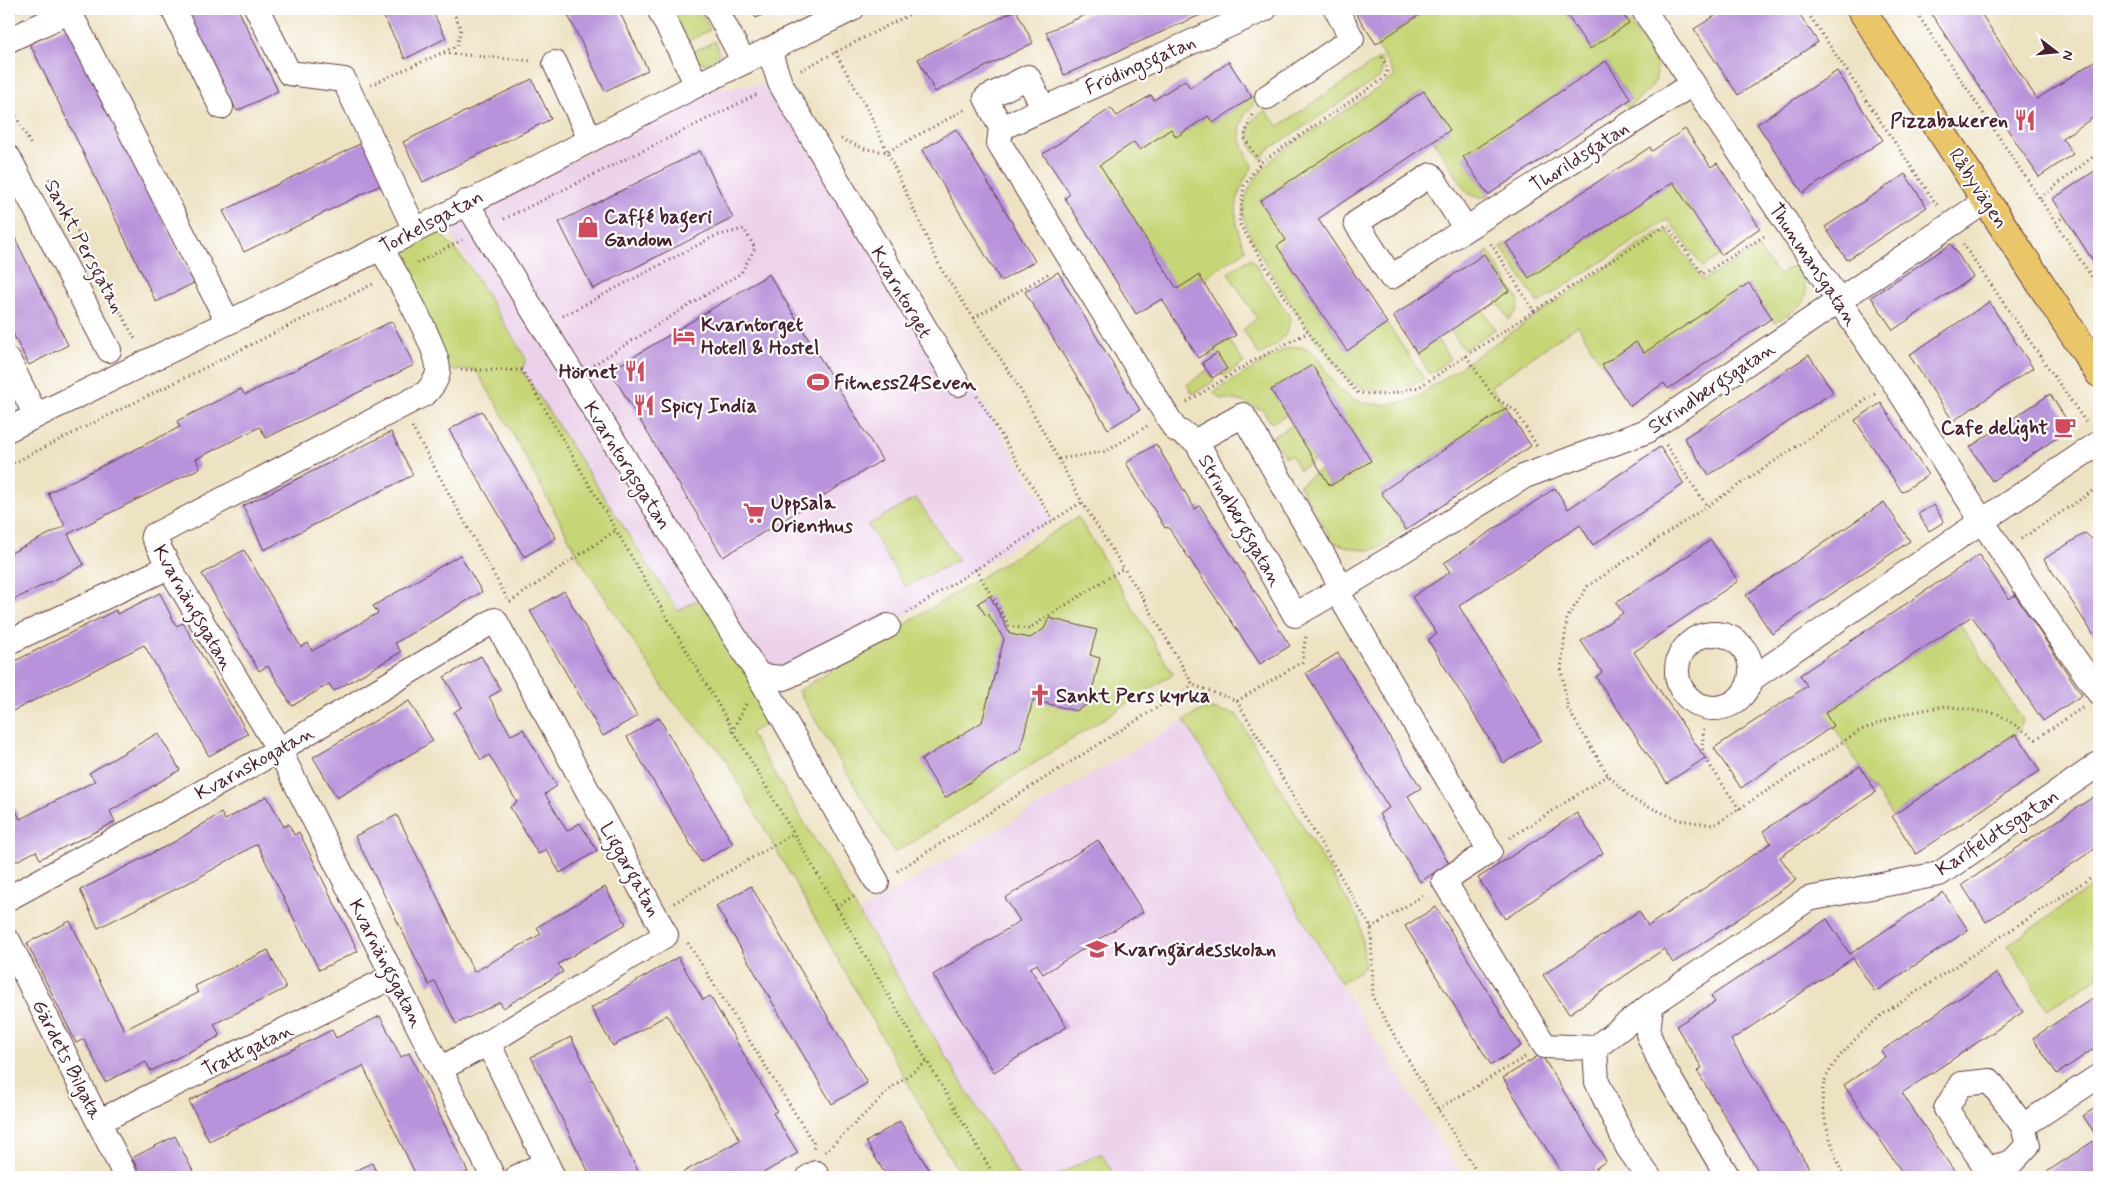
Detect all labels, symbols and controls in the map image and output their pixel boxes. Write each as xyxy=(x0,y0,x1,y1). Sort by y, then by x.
north arrow xyxy=(2030,28,2080,78)
street label: Frödingsgatan xyxy=(1081,29,1201,104)
text: N xyxy=(2058,48,2077,62)
restaurant icon: Pizzabakeren xyxy=(2012,107,2038,133)
place label: Pizzabakeren xyxy=(1890,108,2008,135)
street label: Thorildsgatan xyxy=(1525,115,1636,201)
street label: Råbyvägen xyxy=(1942,143,2014,234)
street label: Sankt Persgatan xyxy=(35,175,130,319)
street label: Torkelsgatan xyxy=(375,184,489,262)
street label: Thunmansgatan xyxy=(1762,198,1864,332)
place label: Caffé bageri Gandom xyxy=(604,204,712,254)
shop icon: Caffé bageri Gandom xyxy=(575,214,601,240)
street label: Kvarntorget xyxy=(863,242,938,344)
place label: Kvarntorget Hotell & Hostel xyxy=(701,312,819,362)
hotel icon: Kvarntorget Hotell & Hostel xyxy=(671,323,697,349)
street label: Strindbergsgatan xyxy=(1643,335,1782,443)
restaurant icon: Hörnet xyxy=(622,358,648,384)
place label: Hörnet xyxy=(559,359,619,386)
sports icon: Fitness24Seven xyxy=(805,369,831,395)
place label: Fitness24Seven xyxy=(834,370,977,397)
restaurant icon: Spicy India xyxy=(631,392,657,418)
place label: Spicy India xyxy=(661,393,757,420)
street label: Kvarntorgsgatan xyxy=(576,396,677,536)
cafe icon: Cafe delight xyxy=(2052,414,2078,440)
place label: Cafe delight xyxy=(1941,415,2049,442)
street label: Strindbergsgatan xyxy=(1189,450,1289,593)
place label: Uppsala Orienthus xyxy=(771,490,853,540)
supermarket icon: Uppsala Orienthus xyxy=(741,500,767,526)
street label: Kvarnängsgatan xyxy=(144,540,240,677)
church icon: Sankt Pers kyrka xyxy=(1027,682,1053,708)
place label: Sankt Pers kyrka xyxy=(1056,683,1210,710)
street label: Kvarnskogatan xyxy=(190,719,319,807)
street label: Karlfeldtsgatan xyxy=(1931,783,2065,884)
street label: Liggargatan xyxy=(591,818,667,923)
street label: Kvarnängsgatan xyxy=(340,895,430,1034)
school or university icon: Kvarngärdesskolan xyxy=(1084,936,1110,962)
place label: Kvarngärdesskolan xyxy=(1114,937,1276,966)
street label: Gärdets Bilgata xyxy=(25,995,109,1125)
street label: Trattgatan xyxy=(198,1017,298,1084)

